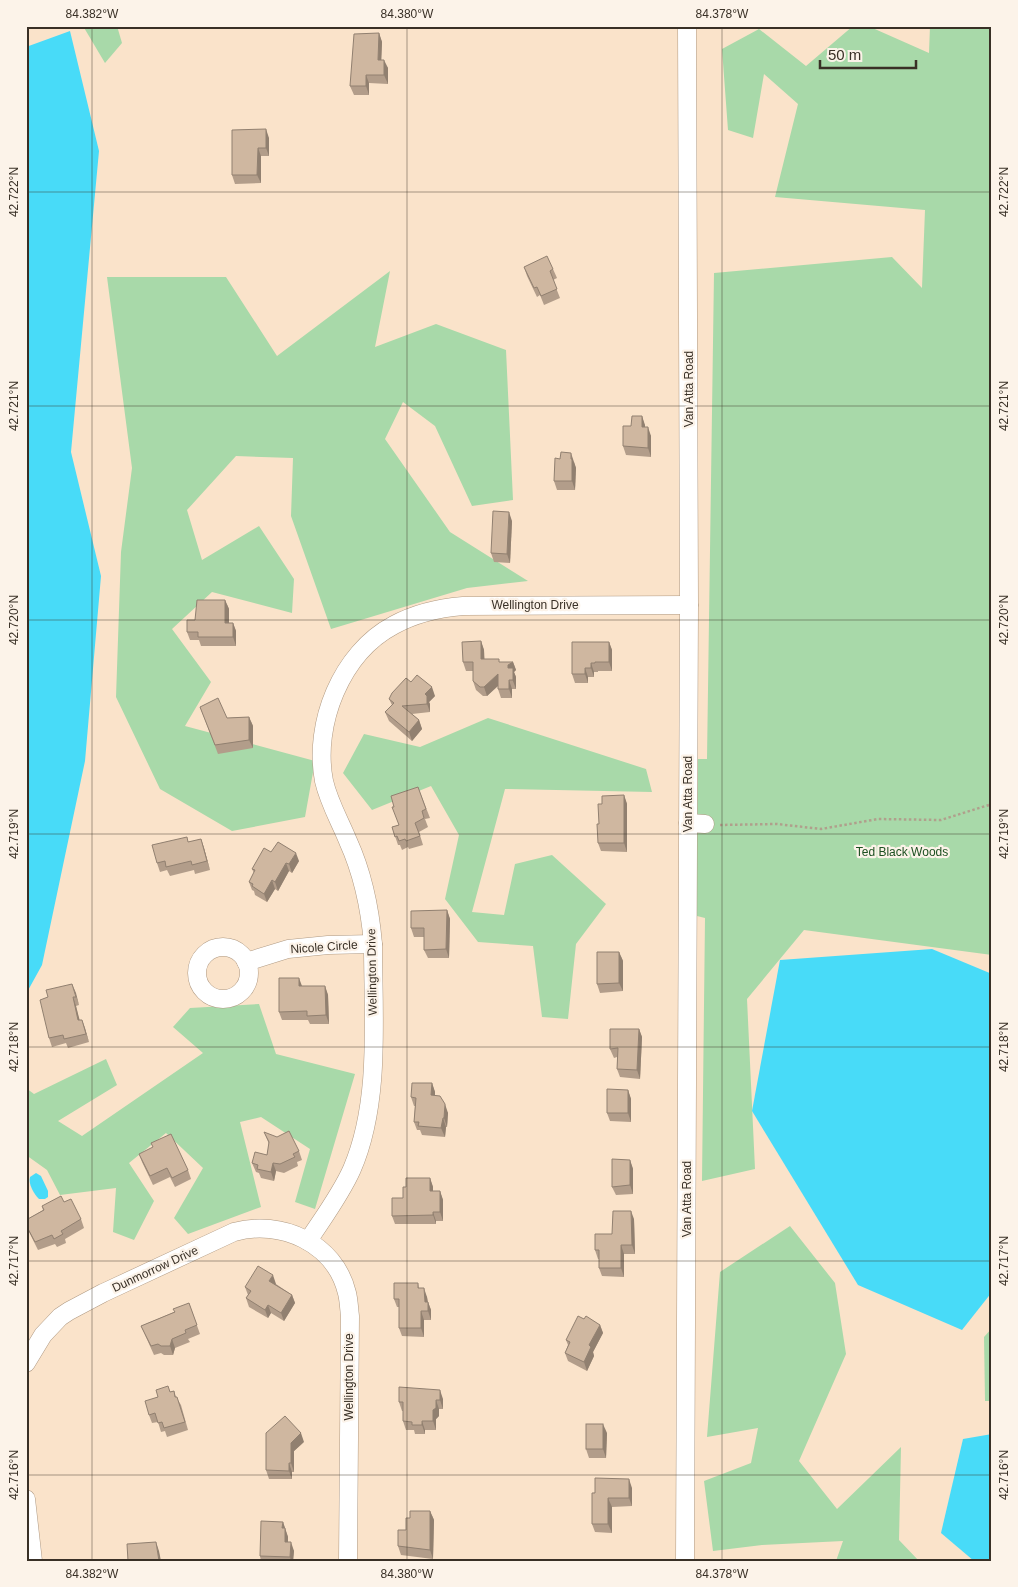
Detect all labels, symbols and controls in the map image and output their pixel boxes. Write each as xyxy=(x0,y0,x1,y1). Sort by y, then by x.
text: 84.382°W xyxy=(66,7,119,21)
text: 84.380°W xyxy=(381,7,434,21)
text: 84.378°W xyxy=(696,7,749,21)
scale bar xyxy=(820,38,917,70)
text: 50 m xyxy=(828,46,861,63)
text: 42.722°N xyxy=(7,167,21,217)
text: 42.722°N xyxy=(997,167,1011,217)
street label: Van Atta Road xyxy=(682,351,696,427)
text: 42.721°N xyxy=(7,381,21,431)
text: 42.721°N xyxy=(997,381,1011,431)
text: 42.720°N xyxy=(7,595,21,645)
text: 42.720°N xyxy=(997,595,1011,645)
street label: Wellington Drive xyxy=(491,598,579,612)
street label: Van Atta Road xyxy=(681,756,695,832)
text: 42.719°N xyxy=(7,809,21,859)
text: 42.719°N xyxy=(997,809,1011,859)
park label: Ted Black Woods xyxy=(856,845,948,859)
street label: Wellington Drive xyxy=(364,928,380,1016)
street label: Nicole Circle xyxy=(290,938,358,956)
text: 42.718°N xyxy=(7,1022,21,1072)
text: 42.718°N xyxy=(997,1022,1011,1072)
street label: Van Atta Road xyxy=(680,1161,694,1237)
text: 42.717°N xyxy=(7,1236,21,1286)
text: 42.717°N xyxy=(997,1236,1011,1286)
street label: Dunmorrow Drive xyxy=(110,1243,201,1295)
street label: Wellington Drive xyxy=(342,1333,356,1421)
text: 42.716°N xyxy=(7,1450,21,1500)
text: 42.716°N xyxy=(997,1450,1011,1500)
text: 84.382°W xyxy=(66,1567,119,1581)
text: 84.380°W xyxy=(381,1567,434,1581)
text: 84.378°W xyxy=(696,1567,749,1581)

